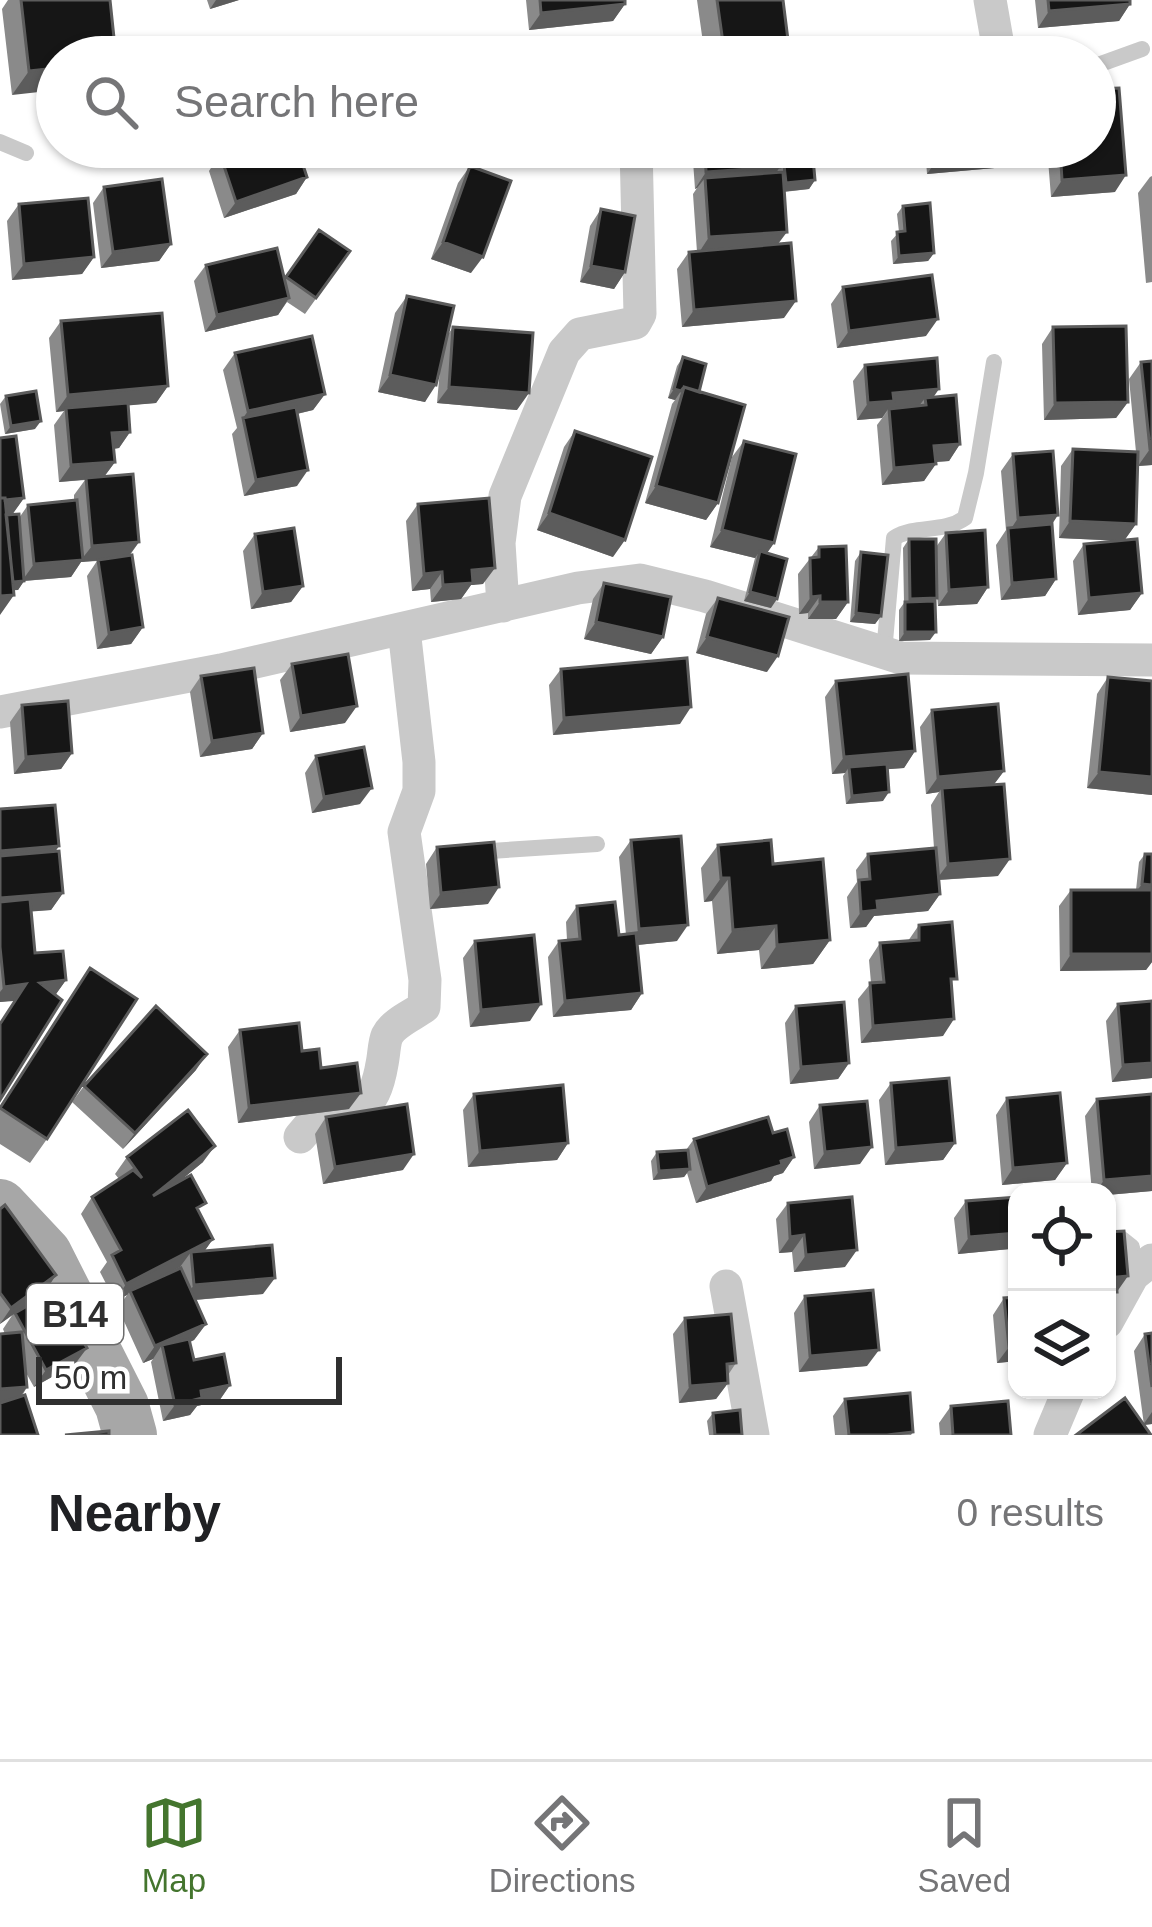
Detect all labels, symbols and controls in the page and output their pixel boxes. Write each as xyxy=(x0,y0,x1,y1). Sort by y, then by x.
search box xyxy=(36,36,1116,168)
icon: search xyxy=(78,69,144,135)
text: Search here xyxy=(174,76,419,127)
map controls xyxy=(1008,1183,1116,1399)
button: locate xyxy=(1008,1183,1116,1291)
road number: B14 xyxy=(27,1284,123,1344)
button: layers xyxy=(1008,1291,1116,1399)
scale bar xyxy=(36,1351,342,1404)
text: 50 m xyxy=(54,1359,127,1396)
text: Nearby xyxy=(48,1485,221,1542)
text: 0 results xyxy=(957,1491,1104,1534)
tab: Map xyxy=(141,1790,207,1900)
tab: Directions xyxy=(489,1790,636,1900)
tab: Saved xyxy=(917,1790,1011,1900)

